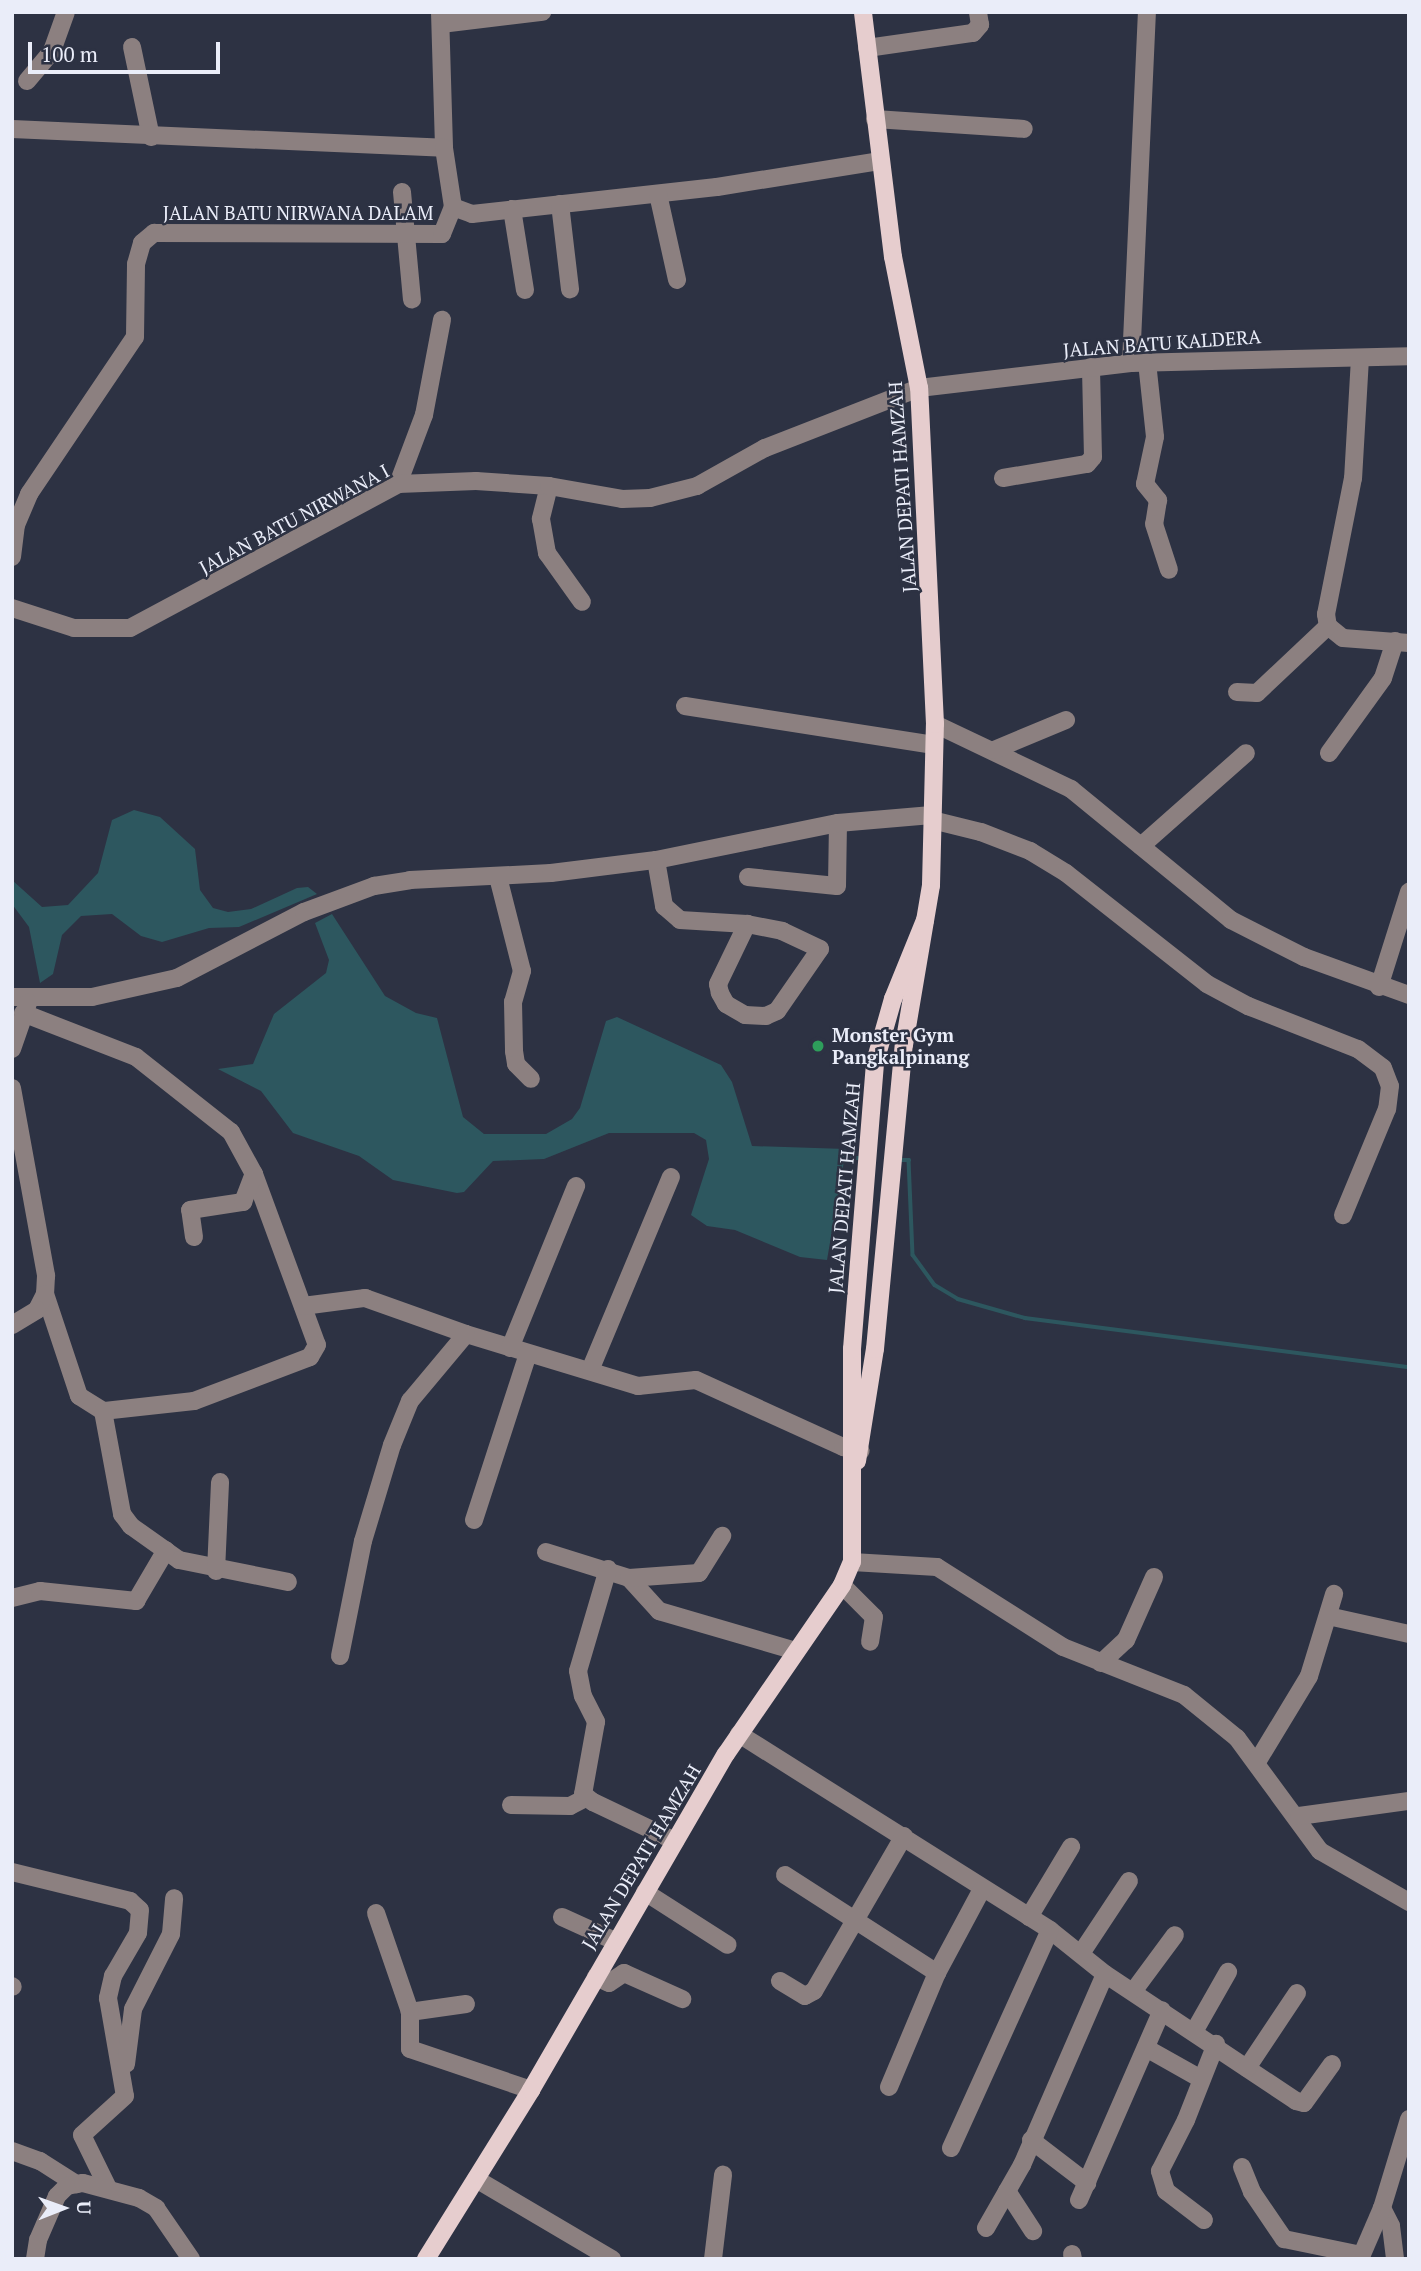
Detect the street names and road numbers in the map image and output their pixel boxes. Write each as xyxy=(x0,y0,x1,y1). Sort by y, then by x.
street label: JALAN BATU NIRWANA DALAM xyxy=(162,202,434,224)
street label: JALAN BATU KALDERA xyxy=(1062,325,1262,361)
street label: JALAN DEPATI HAMZAH xyxy=(883,381,921,593)
street label: JALAN BATU NIRWANA I xyxy=(195,459,393,579)
street label: JALAN DEPATI HAMZAH xyxy=(823,1082,865,1294)
street label: JALAN DEPATI HAMZAH xyxy=(577,1760,705,1954)

